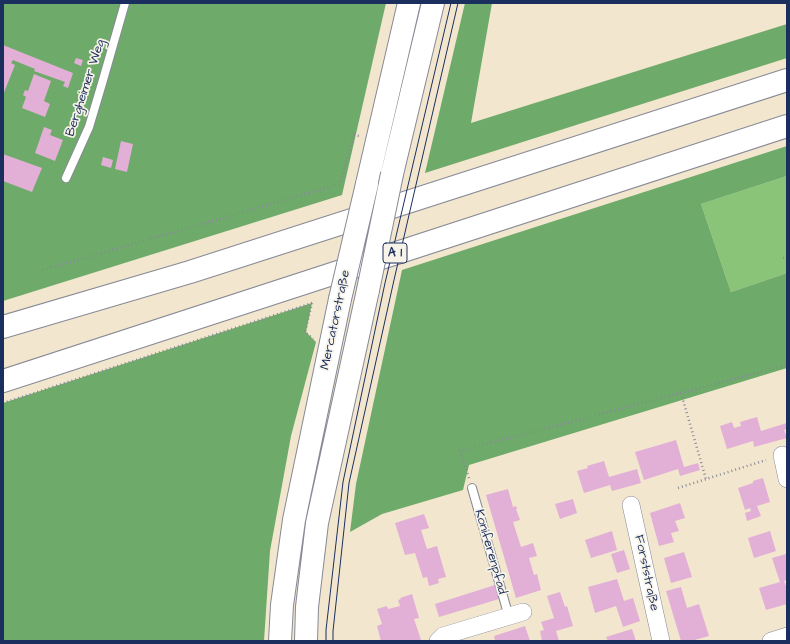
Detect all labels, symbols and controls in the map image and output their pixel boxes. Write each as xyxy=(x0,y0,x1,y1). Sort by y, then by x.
street label: Bergheimer Weg xyxy=(63,38,109,138)
road number: A 1 xyxy=(383,243,407,263)
street label: Mercatorstraße xyxy=(318,269,354,371)
street label: Koniferenpfad xyxy=(470,508,510,596)
street label: Forststraße xyxy=(630,534,662,612)

